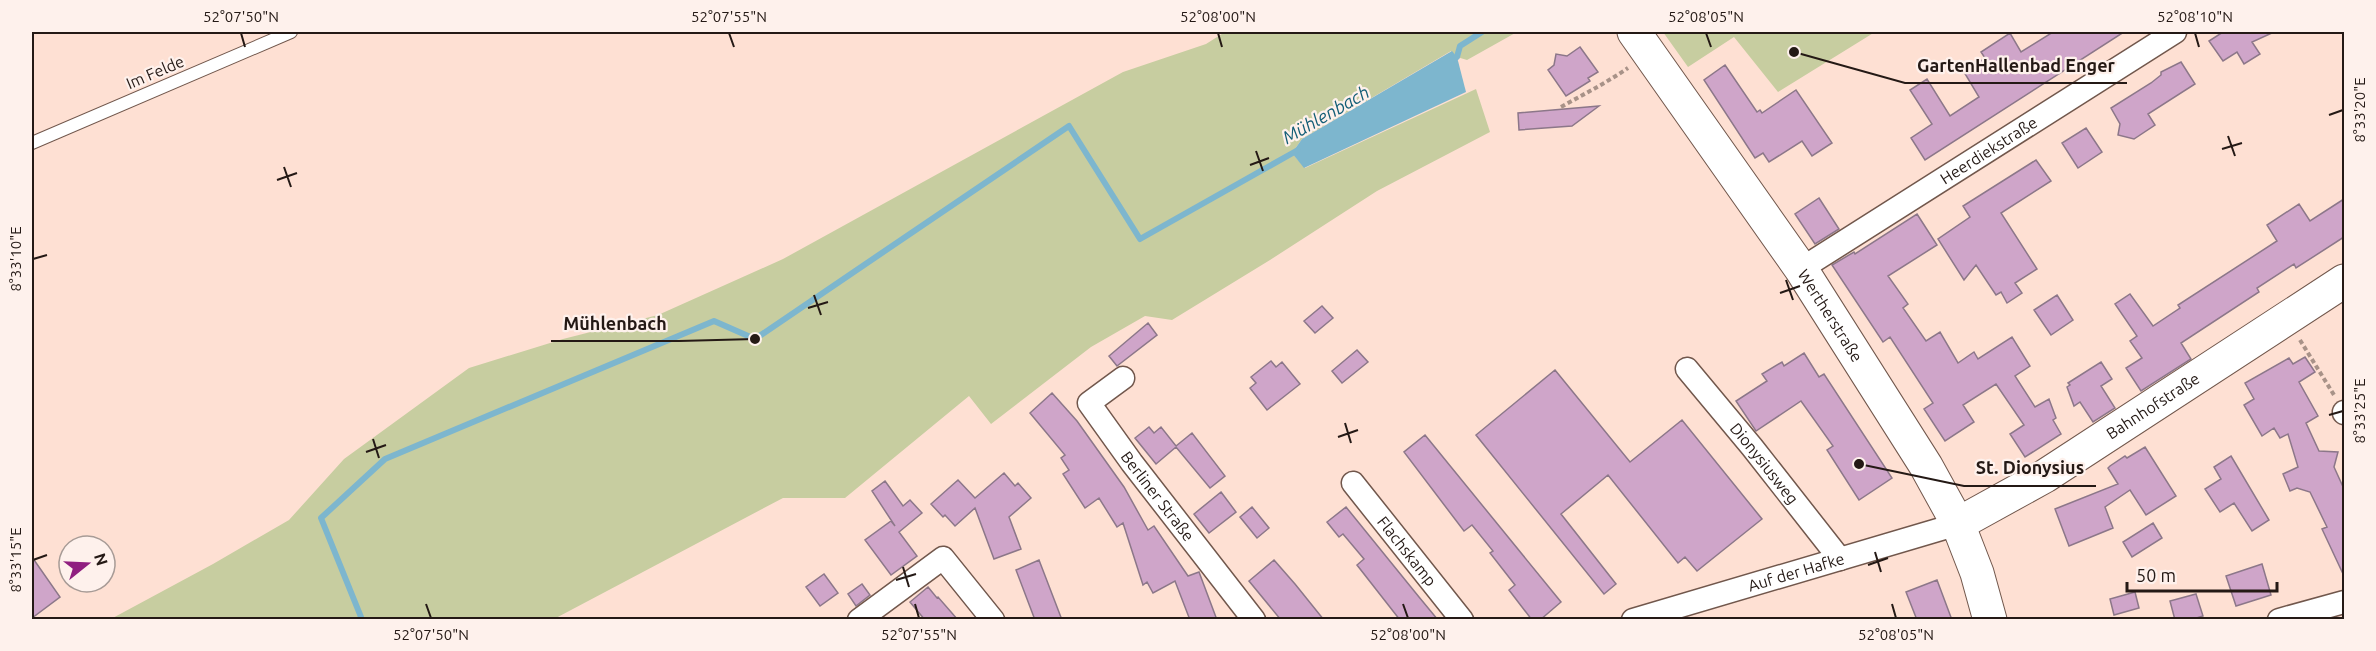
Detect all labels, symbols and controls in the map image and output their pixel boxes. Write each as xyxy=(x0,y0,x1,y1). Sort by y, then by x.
text: 52°07'50"N xyxy=(203,8,279,25)
text: 52°07'55"N xyxy=(691,8,767,25)
text: 52°08'00"N xyxy=(1180,8,1256,25)
text: 52°08'05"N xyxy=(1668,8,1744,25)
text: 52°08'10"N xyxy=(2157,8,2233,25)
callout: GartenHallenbad Enger xyxy=(1905,47,2127,83)
street label: Im Felde xyxy=(123,52,187,92)
text: GartenHallenbad Enger xyxy=(1917,55,2116,75)
text: 8°33'20"E xyxy=(2351,77,2368,143)
water label: Mühlenbach xyxy=(1279,81,1372,147)
street label: Heerdiekstraße xyxy=(1937,113,2040,188)
text: 8°33'10"E xyxy=(7,226,24,292)
street label: Wertherstraße xyxy=(1795,266,1866,365)
callout: Mühlenbach xyxy=(551,305,679,341)
text: Mühlenbach xyxy=(563,313,667,333)
street label: Bahnhofstraße xyxy=(2103,369,2203,443)
text: 8°33'25"E xyxy=(2351,378,2368,444)
street label: Dionysiusweg xyxy=(1727,419,1802,507)
street label: Berliner Straße xyxy=(1118,448,1198,544)
callout: St. Dionysius xyxy=(1964,450,2096,486)
text: St. Dionysius xyxy=(1976,457,2084,477)
street label: Flachskamp xyxy=(1374,513,1440,590)
text: 8°33'15"E xyxy=(7,527,24,593)
north arrow xyxy=(57,534,117,594)
street label: Auf der Hafke xyxy=(1746,549,1846,595)
text: N xyxy=(91,551,112,568)
scale bar xyxy=(2127,555,2277,593)
text: 50 m xyxy=(2136,565,2176,585)
text: 52°07'50"N xyxy=(393,626,469,643)
text: 52°07'55"N xyxy=(881,626,957,643)
text: 52°08'00"N xyxy=(1370,626,1446,643)
text: 52°08'05"N xyxy=(1858,626,1934,643)

